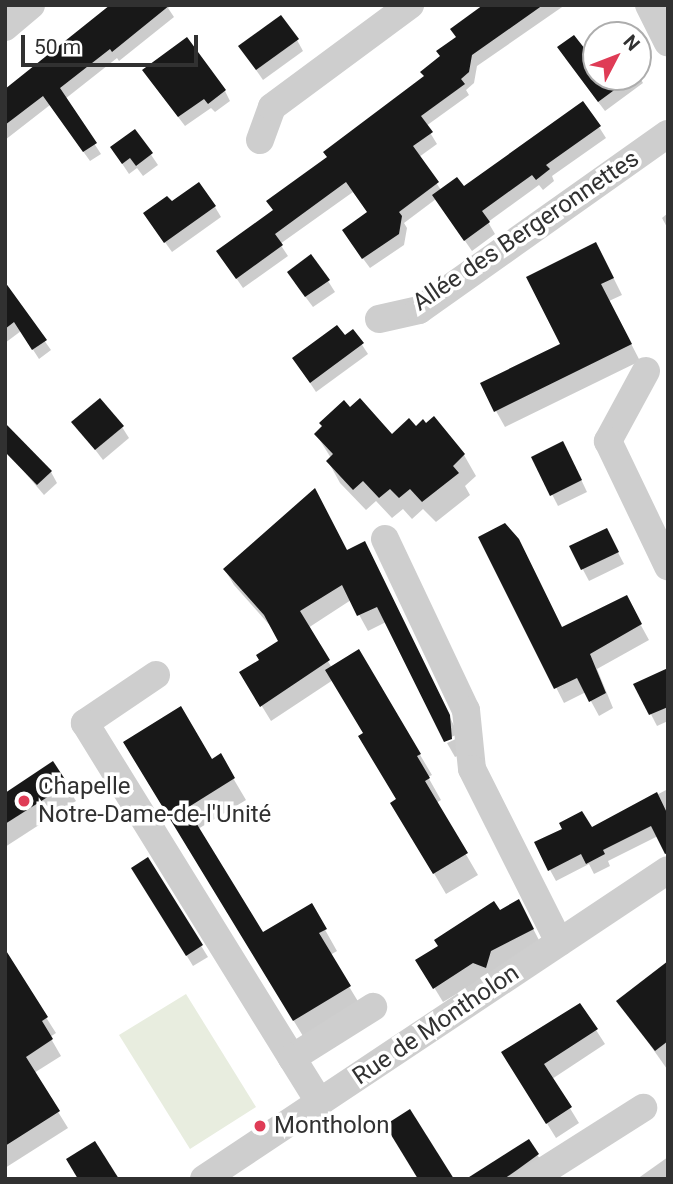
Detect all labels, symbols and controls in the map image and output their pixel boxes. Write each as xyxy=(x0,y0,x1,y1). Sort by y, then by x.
scale bar xyxy=(24,21,201,65)
north arrow xyxy=(582,21,652,91)
text: N xyxy=(618,30,645,56)
text: 50 m xyxy=(34,35,81,59)
street label: Allée des Bergeronnettes xyxy=(407,144,645,318)
place label: Chapelle Notre-Dame-de-l'Unité xyxy=(38,773,271,829)
marker: Chapelle Notre-Dame-de-l'Unité xyxy=(16,793,32,809)
street label: Rue de Montholon xyxy=(347,959,525,1091)
place label: Montholon xyxy=(274,1112,389,1140)
marker: Montholon xyxy=(252,1118,268,1134)

